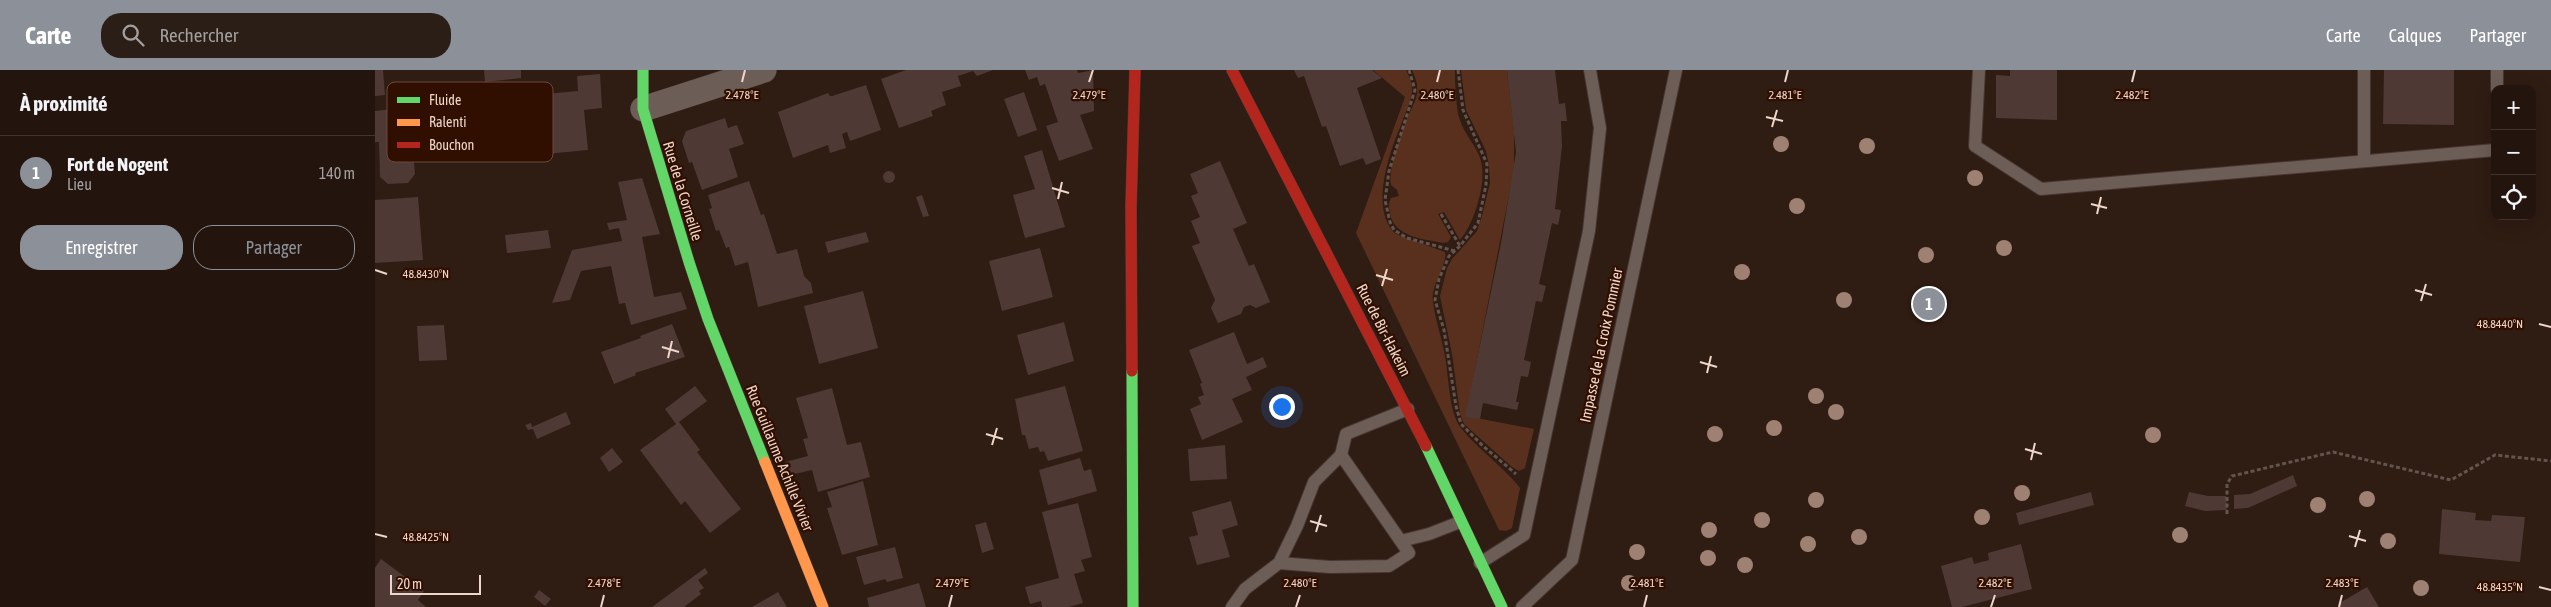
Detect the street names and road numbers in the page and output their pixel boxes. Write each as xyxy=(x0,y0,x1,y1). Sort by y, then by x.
street label: Rue de la Corneille xyxy=(660,139,706,243)
street label: Impasse de la Croix Pommier xyxy=(1576,266,1626,424)
street label: Rue de Bir-Hakeim xyxy=(1353,281,1415,379)
street label: Rue Guillaume Achille Vivier xyxy=(743,382,817,534)

